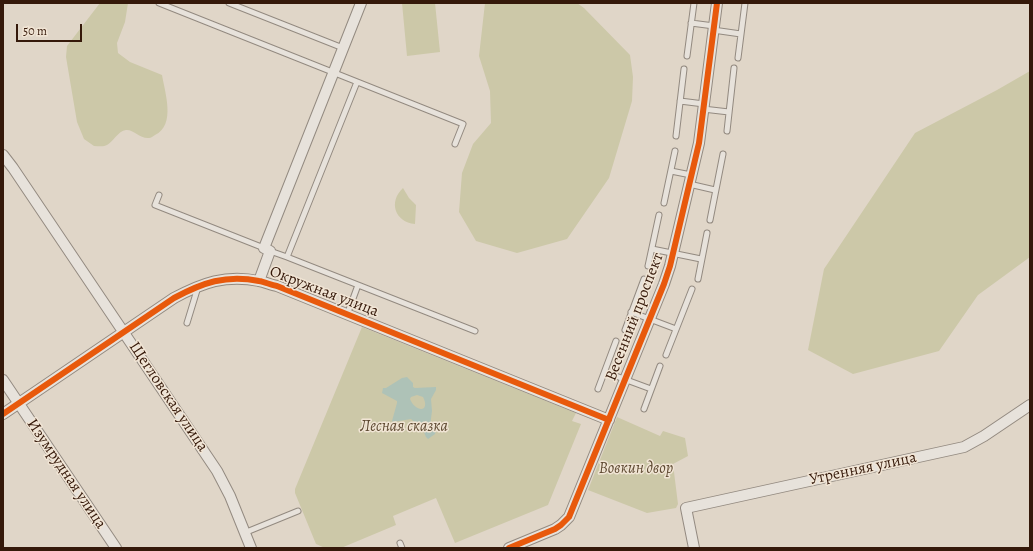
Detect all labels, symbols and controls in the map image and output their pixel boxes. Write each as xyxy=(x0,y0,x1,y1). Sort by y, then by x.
scale bar xyxy=(18,16,84,42)
text: 50 m xyxy=(23,23,47,39)
street label: Весенний проспект xyxy=(602,250,668,384)
street label: Окружная улица xyxy=(267,262,381,322)
street label: Щегловская улица xyxy=(124,338,212,456)
street label: Изумрудная улица xyxy=(22,415,110,533)
park label: Лесная сказка xyxy=(360,417,448,437)
street label: Утренняя улица xyxy=(808,448,918,490)
park label: Вовкин двор xyxy=(599,459,673,479)

